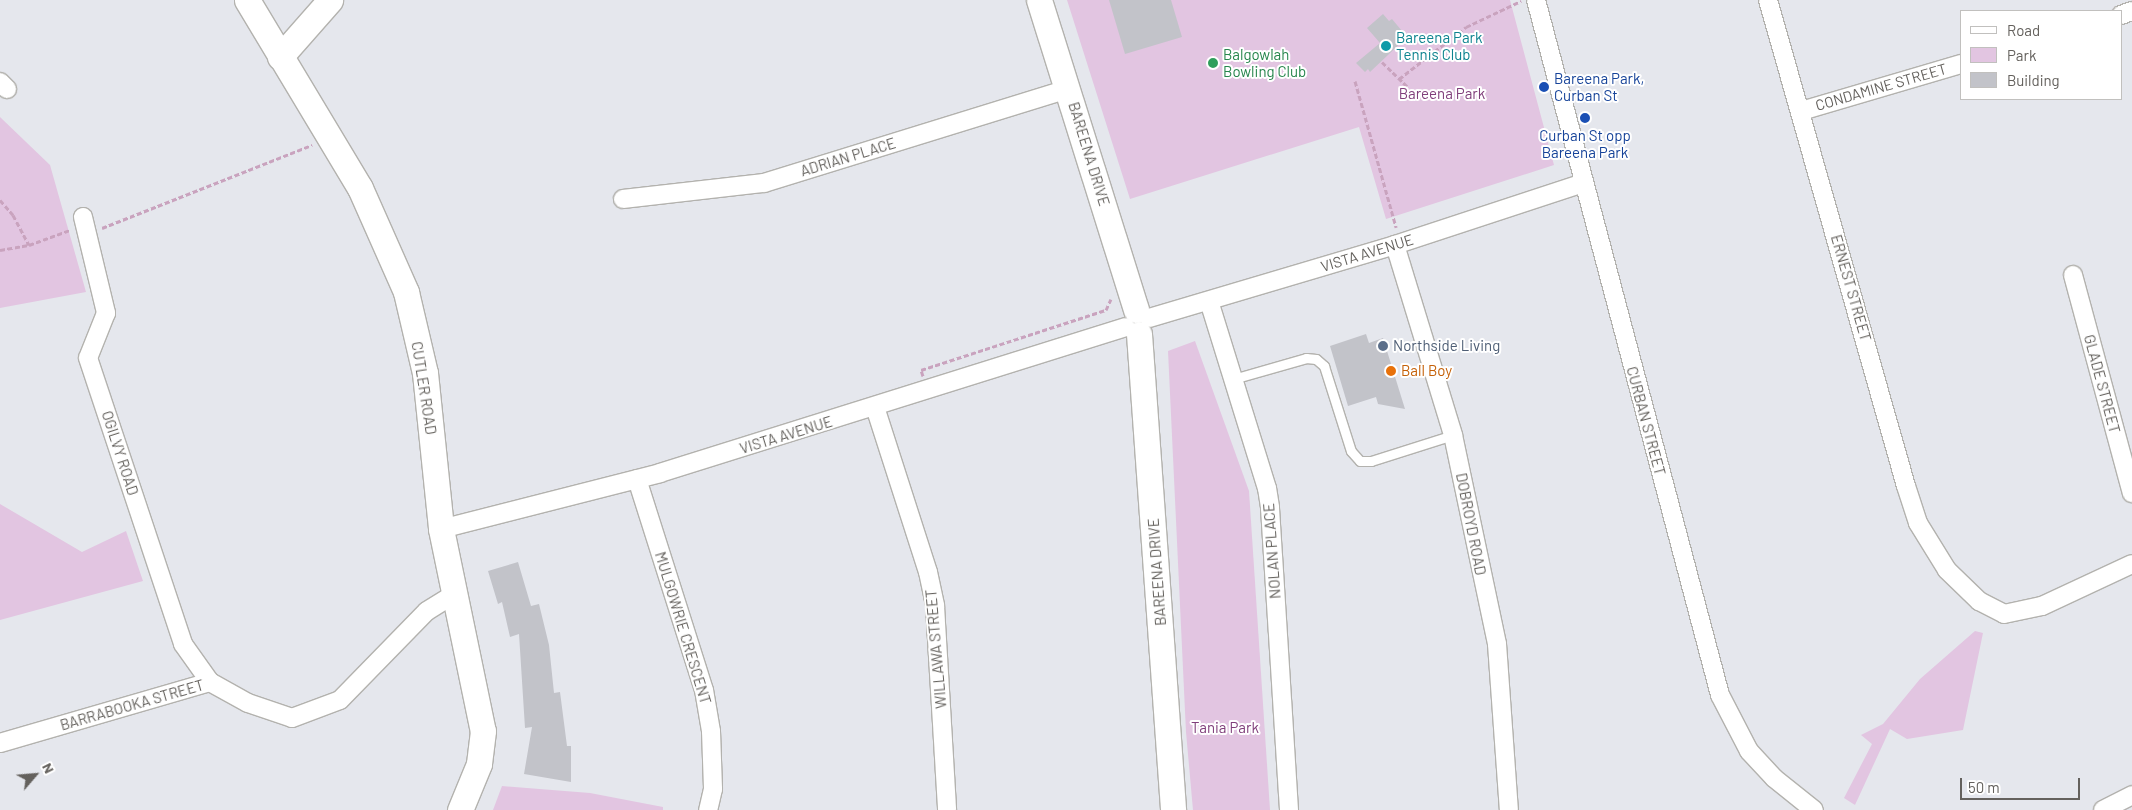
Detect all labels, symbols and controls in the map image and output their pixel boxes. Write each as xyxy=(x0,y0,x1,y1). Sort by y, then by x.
legend xyxy=(1960,10,2122,100)
text: Road xyxy=(2007,21,2040,39)
place label: Bareena Park Tennis Club xyxy=(1396,28,1483,63)
marker: Bareena Park Tennis Club xyxy=(1380,40,1392,52)
place label: Balgowlah Bowling Club xyxy=(1223,45,1306,80)
text: Park xyxy=(2007,46,2036,64)
marker: Balgowlah Bowling Club xyxy=(1207,57,1219,69)
street label: CONDAMINE STREET xyxy=(1813,60,1949,114)
place label: Bareena Park, Curban St xyxy=(1554,69,1645,104)
text: Building xyxy=(2007,71,2060,89)
marker: Bareena Park, Curban St xyxy=(1538,81,1550,93)
park label: Bareena Park xyxy=(1399,85,1485,103)
street label: BAREENA DRIVE xyxy=(1065,100,1113,208)
marker: Curban St opp Bareena Park xyxy=(1579,112,1591,124)
place label: Curban St opp Bareena Park xyxy=(1539,126,1631,161)
street label: ADRIAN PLACE xyxy=(798,134,898,180)
street label: VISTA AVENUE xyxy=(1318,230,1416,276)
street label: ERNEST STREET xyxy=(1827,233,1875,343)
street label: GLADE STREET xyxy=(2080,333,2124,435)
place label: Northside Living xyxy=(1393,337,1500,355)
street label: CUTLER ROAD xyxy=(408,340,440,436)
marker: Northside Living xyxy=(1377,340,1389,352)
place label: Ball Boy xyxy=(1401,362,1452,380)
marker: Ball Boy xyxy=(1385,365,1397,377)
street label: CURBAN STREET xyxy=(1623,365,1669,477)
street label: OGILVY ROAD xyxy=(98,409,142,497)
street label: VISTA AVENUE xyxy=(737,412,835,458)
street label: DOBROYD ROAD xyxy=(1452,471,1490,577)
street label: NOLAN PLACE xyxy=(1260,502,1284,600)
street label: BAREENA DRIVE xyxy=(1144,518,1170,626)
street label: MULGOWRIE CRESCENT xyxy=(651,550,715,706)
street label: WILLAWA STREET xyxy=(922,589,950,709)
street label: BARRABOOKA STREET xyxy=(58,676,206,734)
park label: Tania Park xyxy=(1191,719,1259,737)
north arrow xyxy=(10,750,60,800)
text: N xyxy=(39,760,58,776)
scale bar xyxy=(1962,768,2082,800)
text: 50 m xyxy=(1968,778,2000,796)

